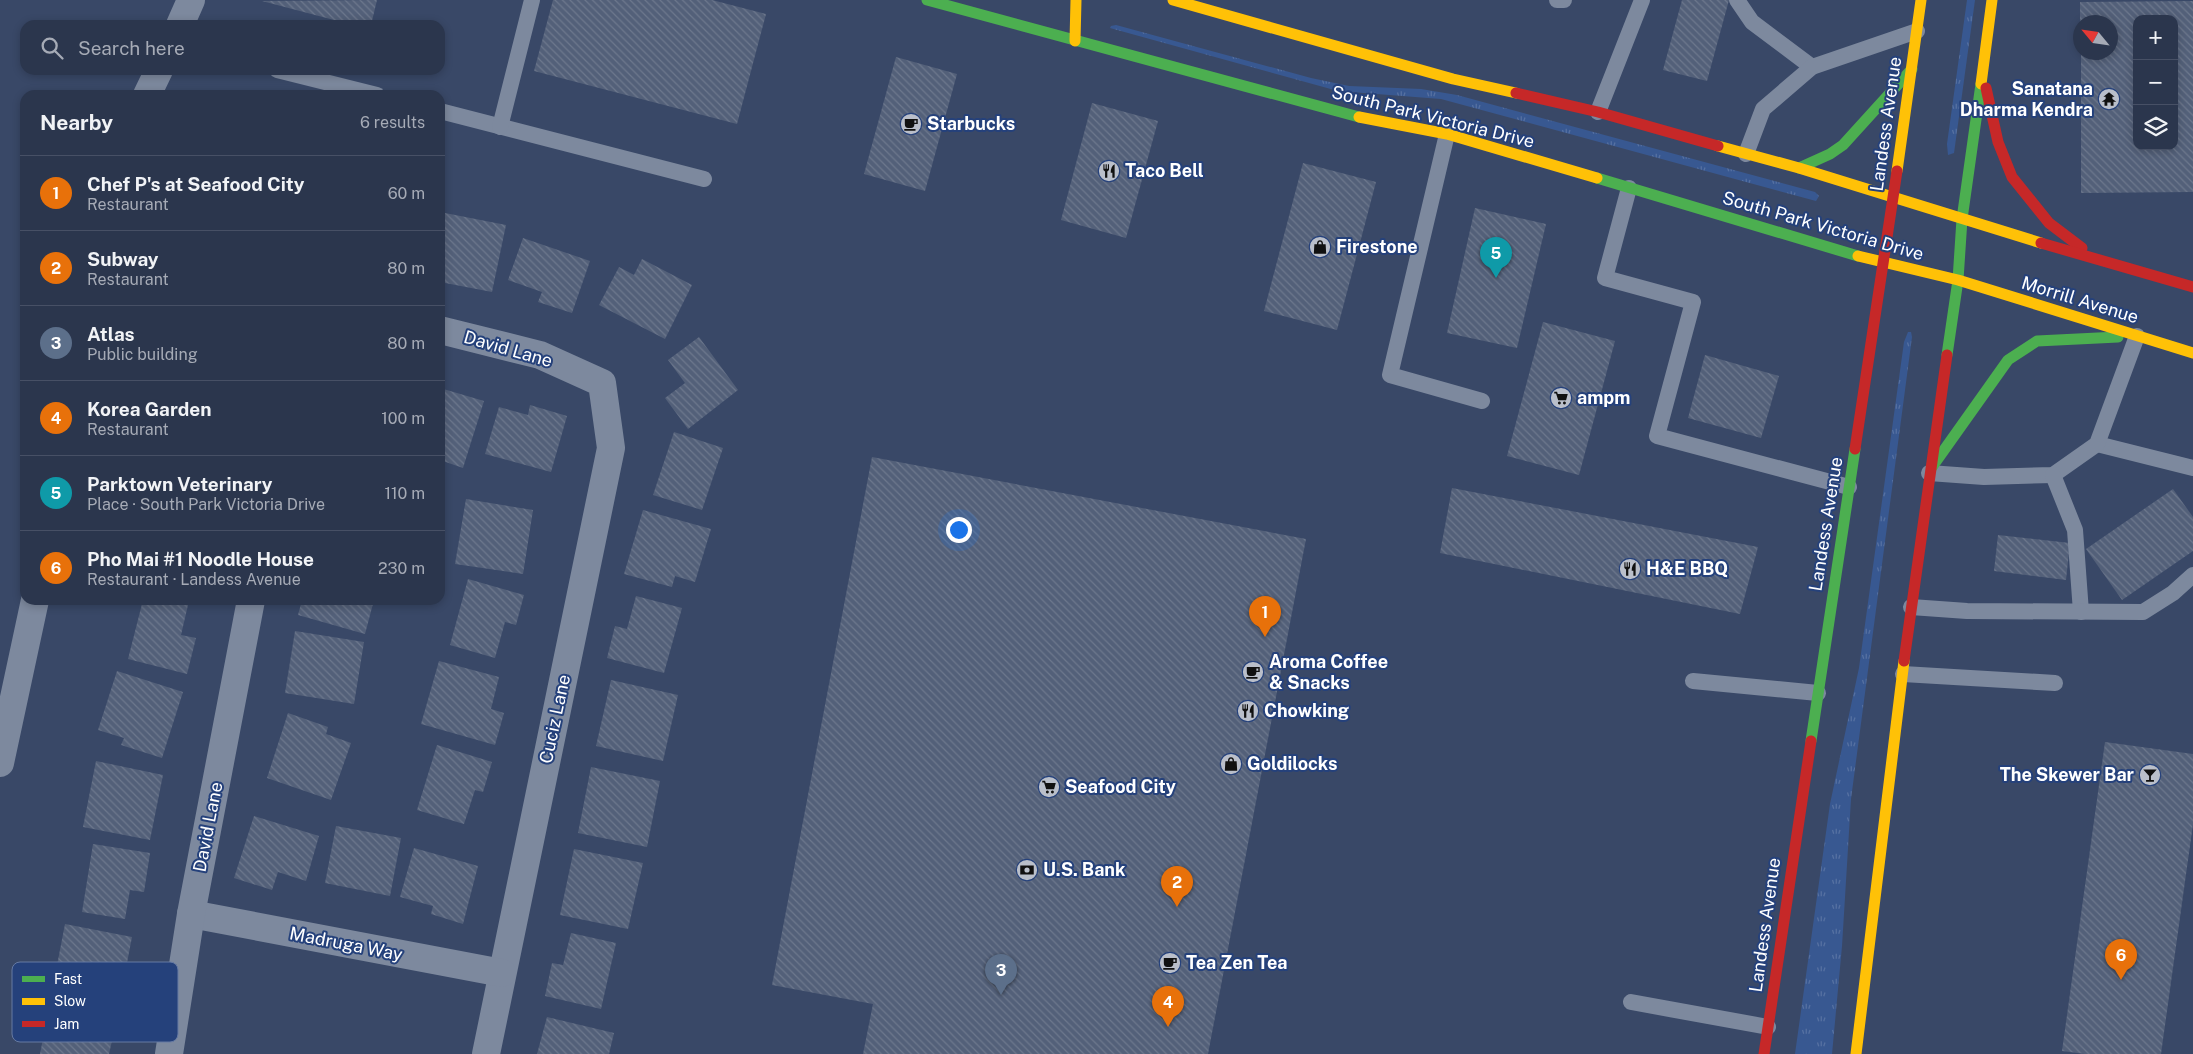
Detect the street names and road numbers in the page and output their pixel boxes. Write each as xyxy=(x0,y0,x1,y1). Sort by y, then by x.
street label: Landess Avenue xyxy=(1866,55,1905,193)
street label: South Park Victoria Drive xyxy=(1329,81,1537,152)
street label: South Park Victoria Drive xyxy=(1720,187,1926,264)
street label: Morrill Avenue xyxy=(2019,272,2141,327)
street label: David Lane xyxy=(461,326,555,371)
street label: Landess Avenue xyxy=(1805,455,1846,593)
street label: Cuciz Lane xyxy=(535,672,574,765)
street label: David Lane xyxy=(188,780,227,874)
street label: Landess Avenue xyxy=(1745,856,1784,994)
street label: Madruga Way xyxy=(288,922,405,965)

